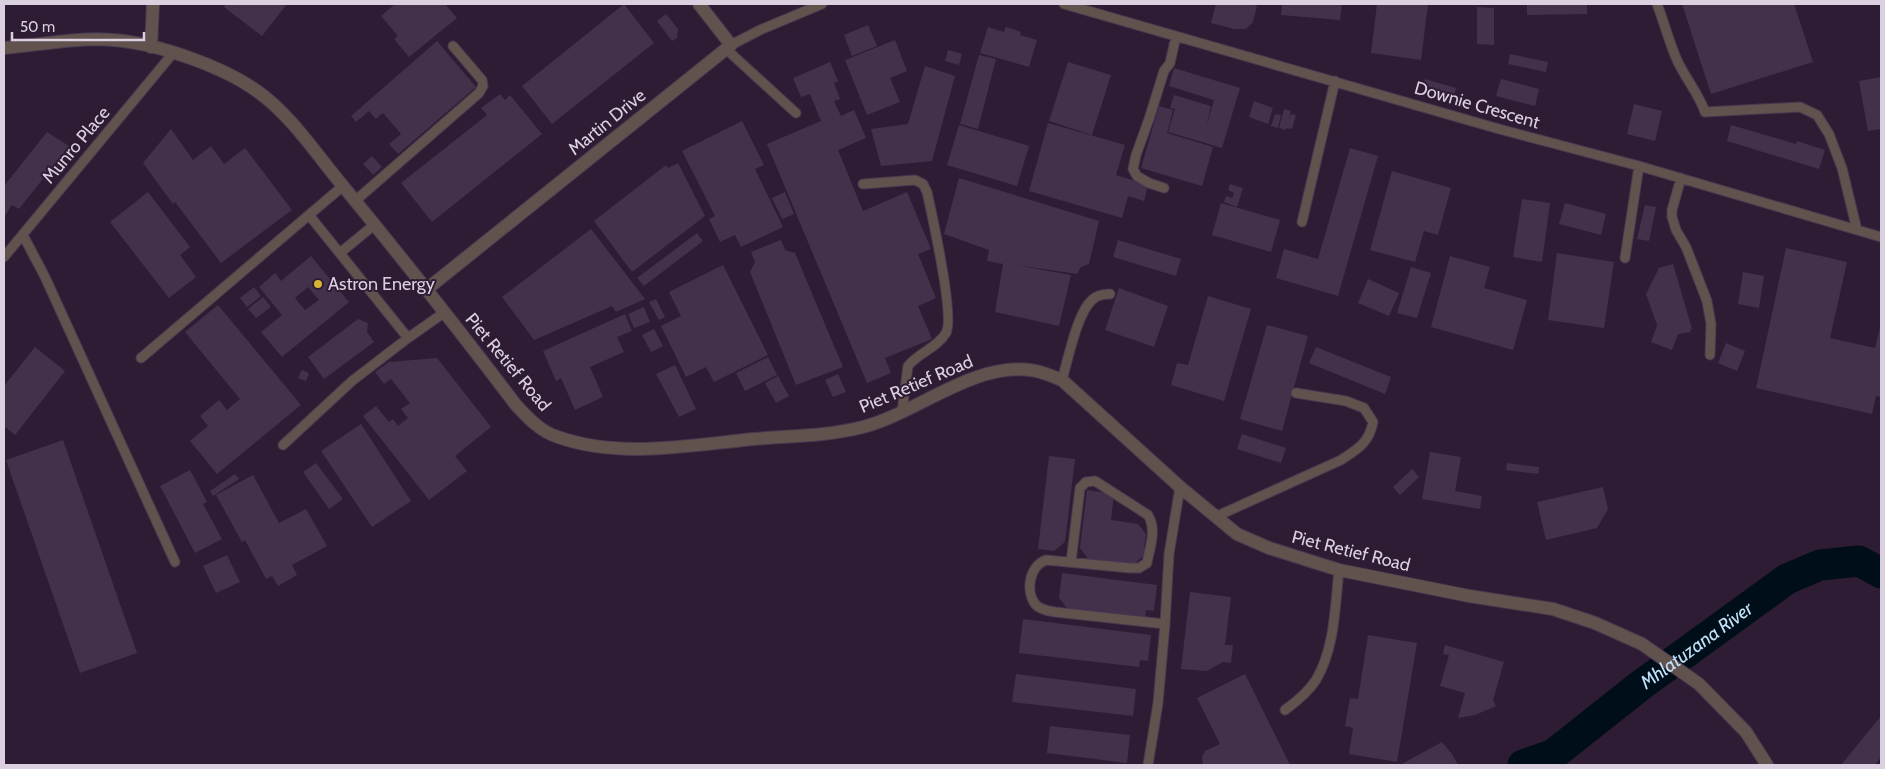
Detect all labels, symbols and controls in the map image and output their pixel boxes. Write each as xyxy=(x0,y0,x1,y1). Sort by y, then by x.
scale bar xyxy=(12,10,145,42)
text: 50 m xyxy=(20,18,55,36)
street label: Downie Crescent xyxy=(1412,77,1542,133)
street label: Martin Drive xyxy=(564,84,650,160)
street label: Munro Place xyxy=(37,102,115,188)
place label: Astron Energy xyxy=(328,273,435,295)
marker: Astron Energy xyxy=(312,278,324,290)
street label: Piet Retief Road xyxy=(461,308,555,416)
street label: Piet Retief Road xyxy=(856,350,976,418)
street label: Piet Retief Road xyxy=(1290,526,1412,576)
water label: Mhlatuzana River xyxy=(1635,596,1758,694)

